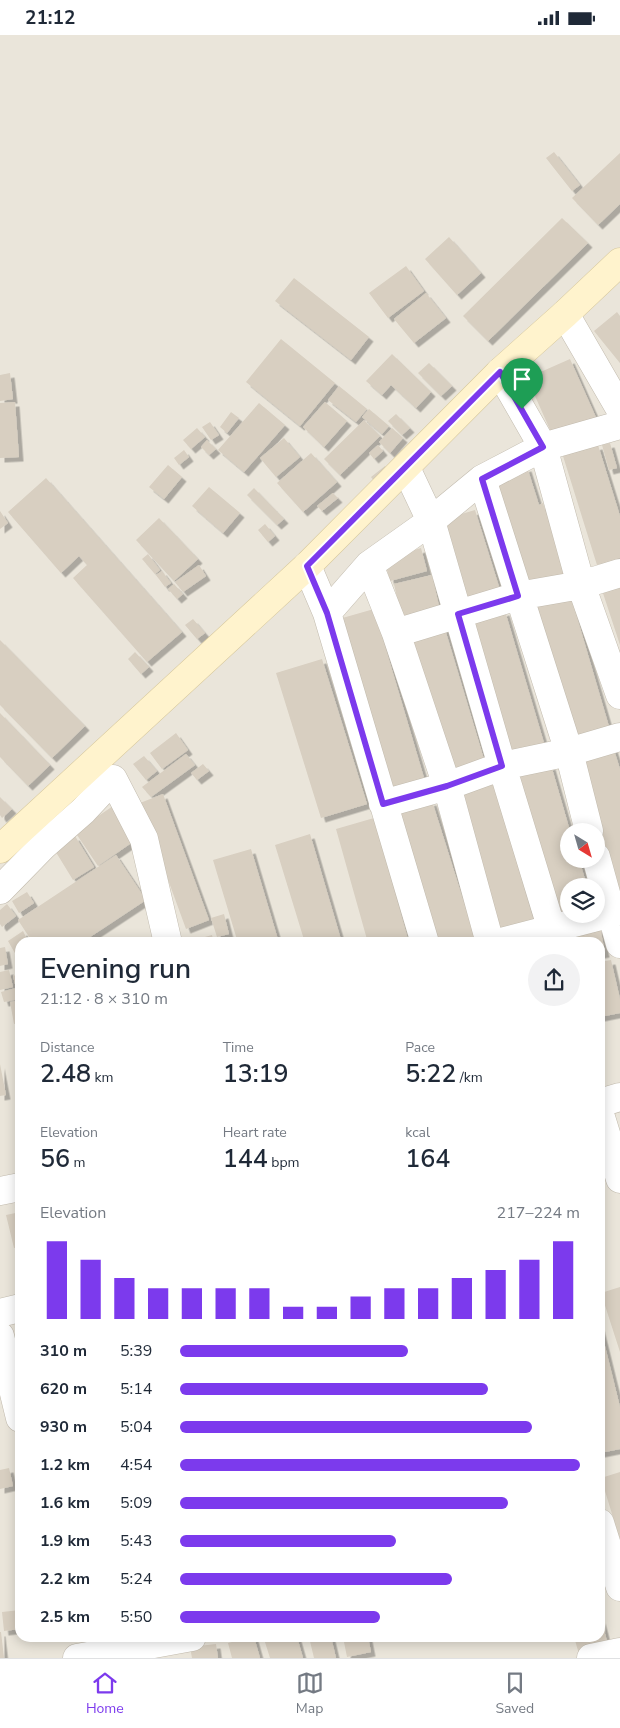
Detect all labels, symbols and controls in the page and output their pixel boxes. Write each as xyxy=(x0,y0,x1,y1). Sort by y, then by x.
text: 21:12 xyxy=(25,5,75,31)
pin xyxy=(501,358,543,409)
icon: arrive xyxy=(508,365,536,393)
north arrow xyxy=(560,823,605,867)
map controls xyxy=(560,823,605,923)
button: layers xyxy=(560,878,605,923)
text: Evening run xyxy=(40,950,191,988)
button: share xyxy=(528,954,580,1006)
text: 21:12 · 8 × 310 m xyxy=(40,988,168,1010)
text: Distance xyxy=(40,1038,94,1057)
text: Time xyxy=(223,1038,254,1057)
text: Pace xyxy=(405,1038,435,1057)
text: 2.48 xyxy=(40,1057,91,1091)
text: 13:19 xyxy=(223,1057,289,1091)
text: 5:22 xyxy=(405,1057,456,1091)
text: km xyxy=(91,1068,114,1087)
text: /km xyxy=(456,1068,483,1087)
text: Elevation xyxy=(40,1123,98,1142)
text: Heart rate xyxy=(223,1123,287,1142)
text: kcal xyxy=(405,1123,430,1142)
text: 56 xyxy=(40,1142,70,1176)
text: 144 xyxy=(223,1142,268,1176)
text: 164 xyxy=(405,1142,450,1176)
text: m xyxy=(70,1153,86,1172)
text: bpm xyxy=(268,1153,300,1172)
text: Elevation xyxy=(40,1202,106,1224)
text: 217–224 m xyxy=(497,1202,580,1224)
text: 310 m xyxy=(40,1340,87,1362)
text: 5:39 xyxy=(120,1340,152,1362)
text: 620 m xyxy=(40,1378,87,1400)
text: 5:14 xyxy=(120,1378,152,1400)
text: 930 m xyxy=(40,1416,87,1438)
text: 5:04 xyxy=(120,1416,152,1438)
text: 1.2 km xyxy=(40,1454,90,1476)
text: 4:54 xyxy=(120,1454,152,1476)
text: 1.6 km xyxy=(40,1492,90,1514)
text: 5:09 xyxy=(120,1492,152,1514)
text: 1.9 km xyxy=(40,1530,90,1552)
text: 5:43 xyxy=(120,1530,152,1552)
text: 2.2 km xyxy=(40,1568,90,1590)
text: 5:24 xyxy=(120,1568,152,1590)
text: 2.5 km xyxy=(40,1606,90,1628)
text: 5:50 xyxy=(120,1606,152,1628)
tab: Home xyxy=(86,1669,124,1718)
tab: Map xyxy=(296,1669,324,1718)
tab: Saved xyxy=(495,1669,534,1718)

